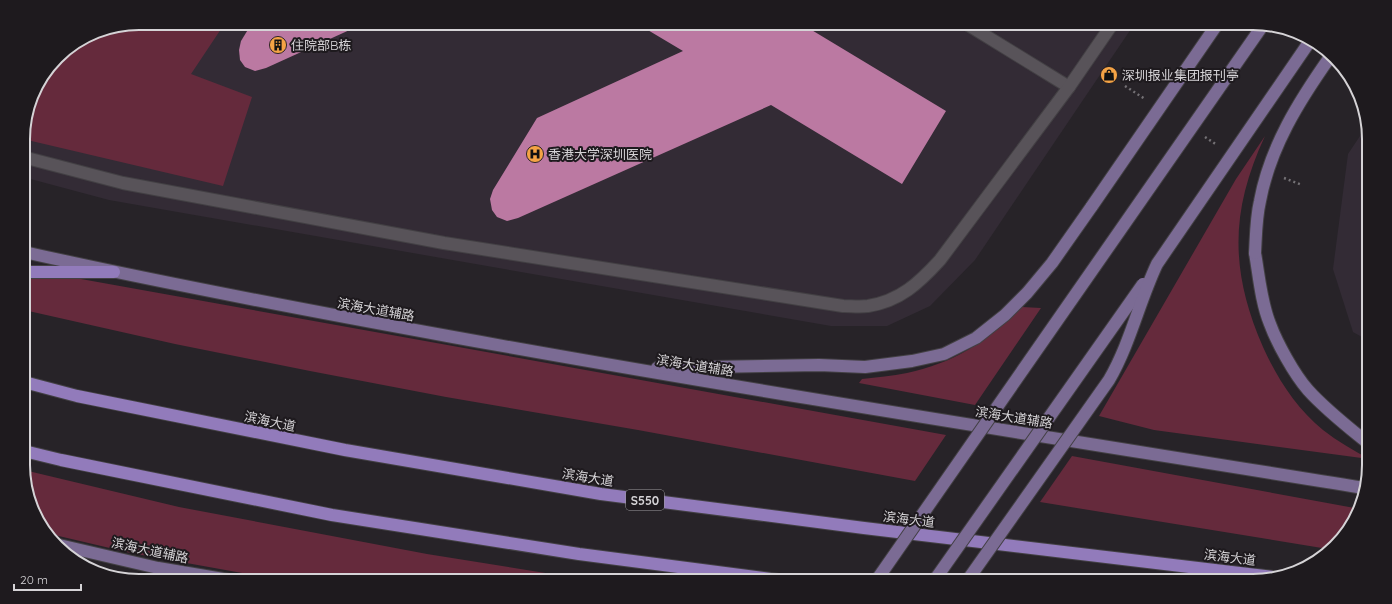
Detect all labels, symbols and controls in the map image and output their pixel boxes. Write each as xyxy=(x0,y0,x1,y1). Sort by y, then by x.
building icon: 住院部B栋 xyxy=(268,35,288,55)
place label: 住院部B栋 xyxy=(291,37,351,53)
shop icon: 深圳报业集团报刊亭 xyxy=(1099,65,1119,85)
place label: 深圳报业集团报刊亭 xyxy=(1122,67,1239,83)
hospital icon: 香港大学深圳医院 xyxy=(525,144,545,164)
place label: 香港大学深圳医院 xyxy=(548,146,652,162)
street label: 滨海大道辅路 xyxy=(336,294,416,324)
street label: 滨海大道辅路 xyxy=(655,351,735,379)
street label: 滨海大道辅路 xyxy=(974,403,1054,431)
street label: 滨海大道 xyxy=(243,408,297,434)
street label: 滨海大道 xyxy=(561,465,615,489)
road number: S550 xyxy=(626,490,664,510)
street label: 滨海大道 xyxy=(882,508,936,530)
street label: 滨海大道辅路 xyxy=(110,534,190,566)
street label: 滨海大道 xyxy=(1203,546,1257,568)
scale bar xyxy=(14,566,81,592)
text: 20 m xyxy=(20,572,48,587)

